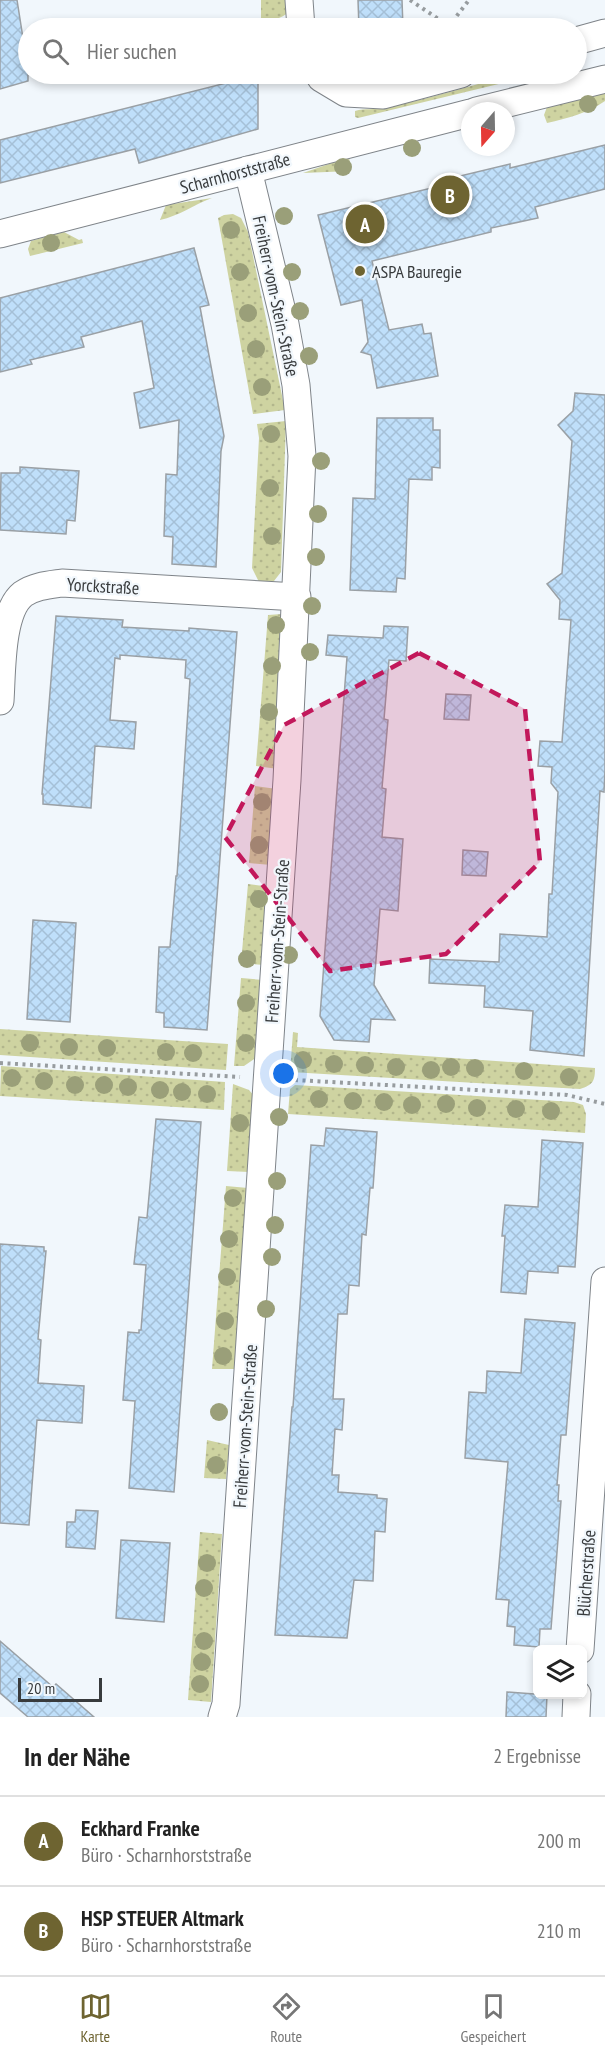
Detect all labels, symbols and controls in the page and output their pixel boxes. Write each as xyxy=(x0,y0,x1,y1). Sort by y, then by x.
search box xyxy=(18,18,587,84)
icon: search xyxy=(39,35,72,68)
text: Hier suchen xyxy=(87,37,177,65)
north arrow xyxy=(461,102,515,156)
street label: Scharnhorststraße xyxy=(177,147,293,199)
pin: B xyxy=(430,172,470,218)
pin: A xyxy=(346,202,385,246)
street label: Freiherr-vom-Stein-Straße xyxy=(248,213,304,379)
place label: ASPA Bauregie xyxy=(372,260,462,283)
marker: ASPA Bauregie xyxy=(353,264,367,278)
street label: Yorckstraße xyxy=(66,573,140,599)
street label: Freiherr-vom-Stein-Straße xyxy=(260,858,294,1024)
your location xyxy=(269,1059,298,1088)
street label: Freiherr-vom-Stein-Straße xyxy=(228,1343,262,1509)
street label: Blücherstraße xyxy=(572,1529,600,1617)
map controls xyxy=(533,1645,587,1699)
button: layers xyxy=(533,1645,587,1699)
scale bar xyxy=(18,1675,102,1702)
text: 20 m xyxy=(27,1678,55,1698)
text: In der Nähe xyxy=(24,1740,130,1773)
text: 2 Ergebnisse xyxy=(493,1743,581,1769)
text: Eckhard Franke xyxy=(81,1814,200,1842)
text: A xyxy=(38,1828,49,1854)
text: 200 m xyxy=(537,1828,581,1854)
text: Büro · Scharnhorststraße xyxy=(81,1842,252,1868)
text: HSP STEUER Altmark xyxy=(81,1904,244,1932)
text: B xyxy=(39,1918,48,1944)
text: 210 m xyxy=(537,1918,581,1944)
text: Büro · Scharnhorststraße xyxy=(81,1932,252,1958)
tab: Karte xyxy=(79,1990,112,2046)
tab: Route xyxy=(270,1990,303,2046)
tab: Gespeichert xyxy=(461,1990,526,2046)

